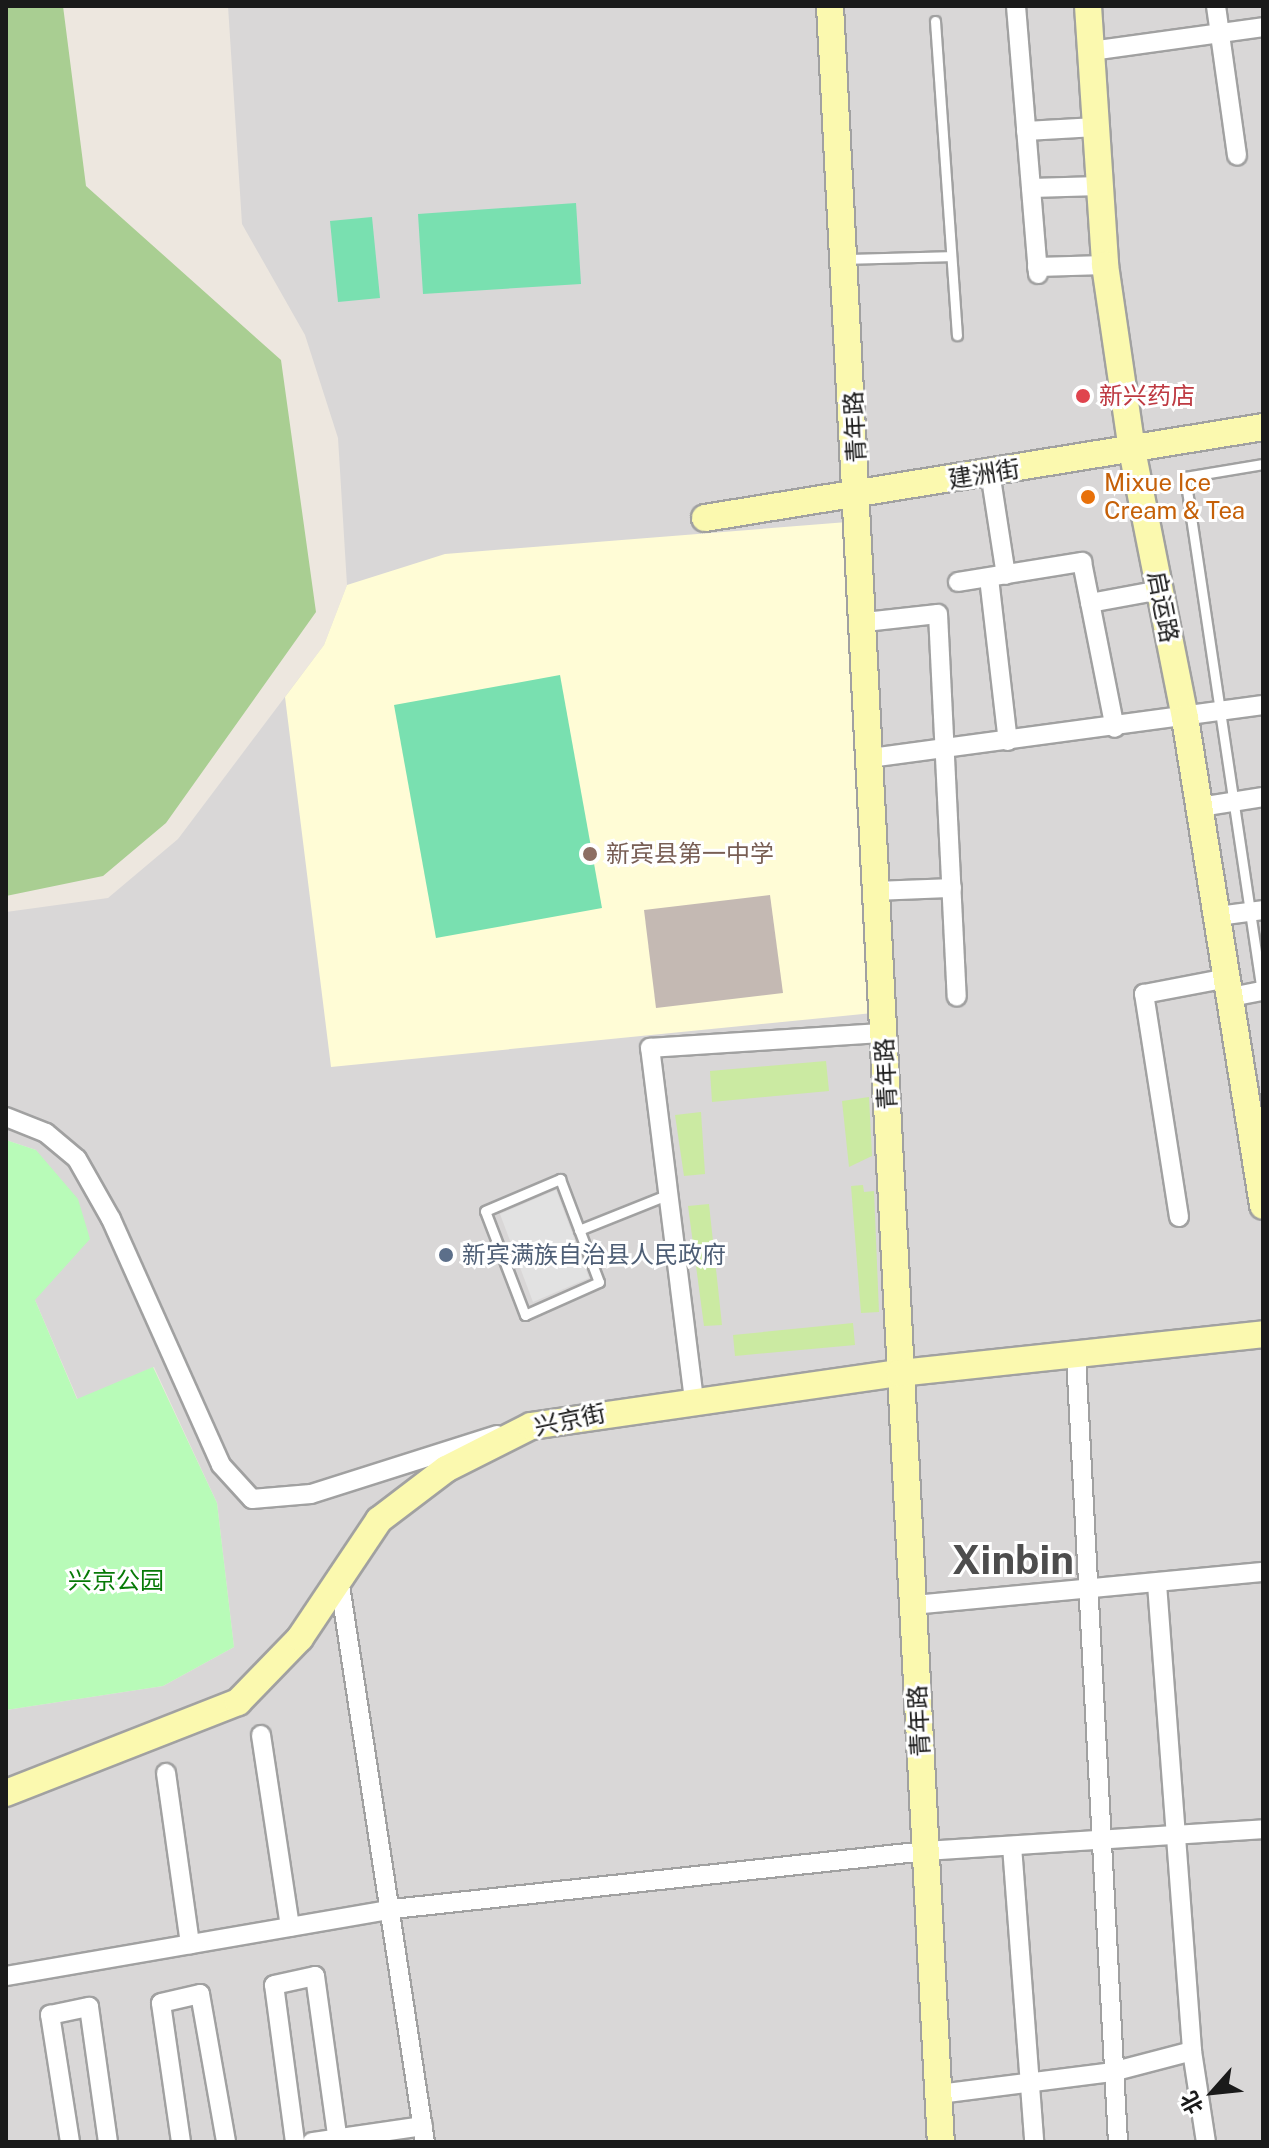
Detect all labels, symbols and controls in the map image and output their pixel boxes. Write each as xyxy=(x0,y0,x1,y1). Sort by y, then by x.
place label: 新兴药店 xyxy=(1099,382,1195,410)
marker: 新兴药店 xyxy=(1074,387,1092,405)
street label: 青年路 xyxy=(839,390,871,464)
street label: 建洲街 xyxy=(946,454,1022,494)
place label: Mixue Ice Cream & Tea xyxy=(1104,469,1245,525)
marker: Mixue Ice Cream & Tea xyxy=(1079,488,1097,506)
street label: 启运路 xyxy=(1142,569,1184,645)
place label: 新宾县第一中学 xyxy=(606,840,774,868)
marker: 新宾县第一中学 xyxy=(581,845,599,863)
street label: 青年路 xyxy=(870,1037,902,1111)
place label: 新宾满族自治县人民政府 xyxy=(462,1241,726,1269)
marker: 新宾满族自治县人民政府 xyxy=(437,1246,455,1264)
street label: 兴京街 xyxy=(532,1398,608,1442)
district label: Xinbin xyxy=(952,1536,1074,1584)
park label: 兴京公园 xyxy=(68,1567,164,1595)
street label: 青年路 xyxy=(903,1684,935,1758)
north arrow xyxy=(1173,2052,1253,2132)
text: 北 xyxy=(1175,2087,1208,2119)

